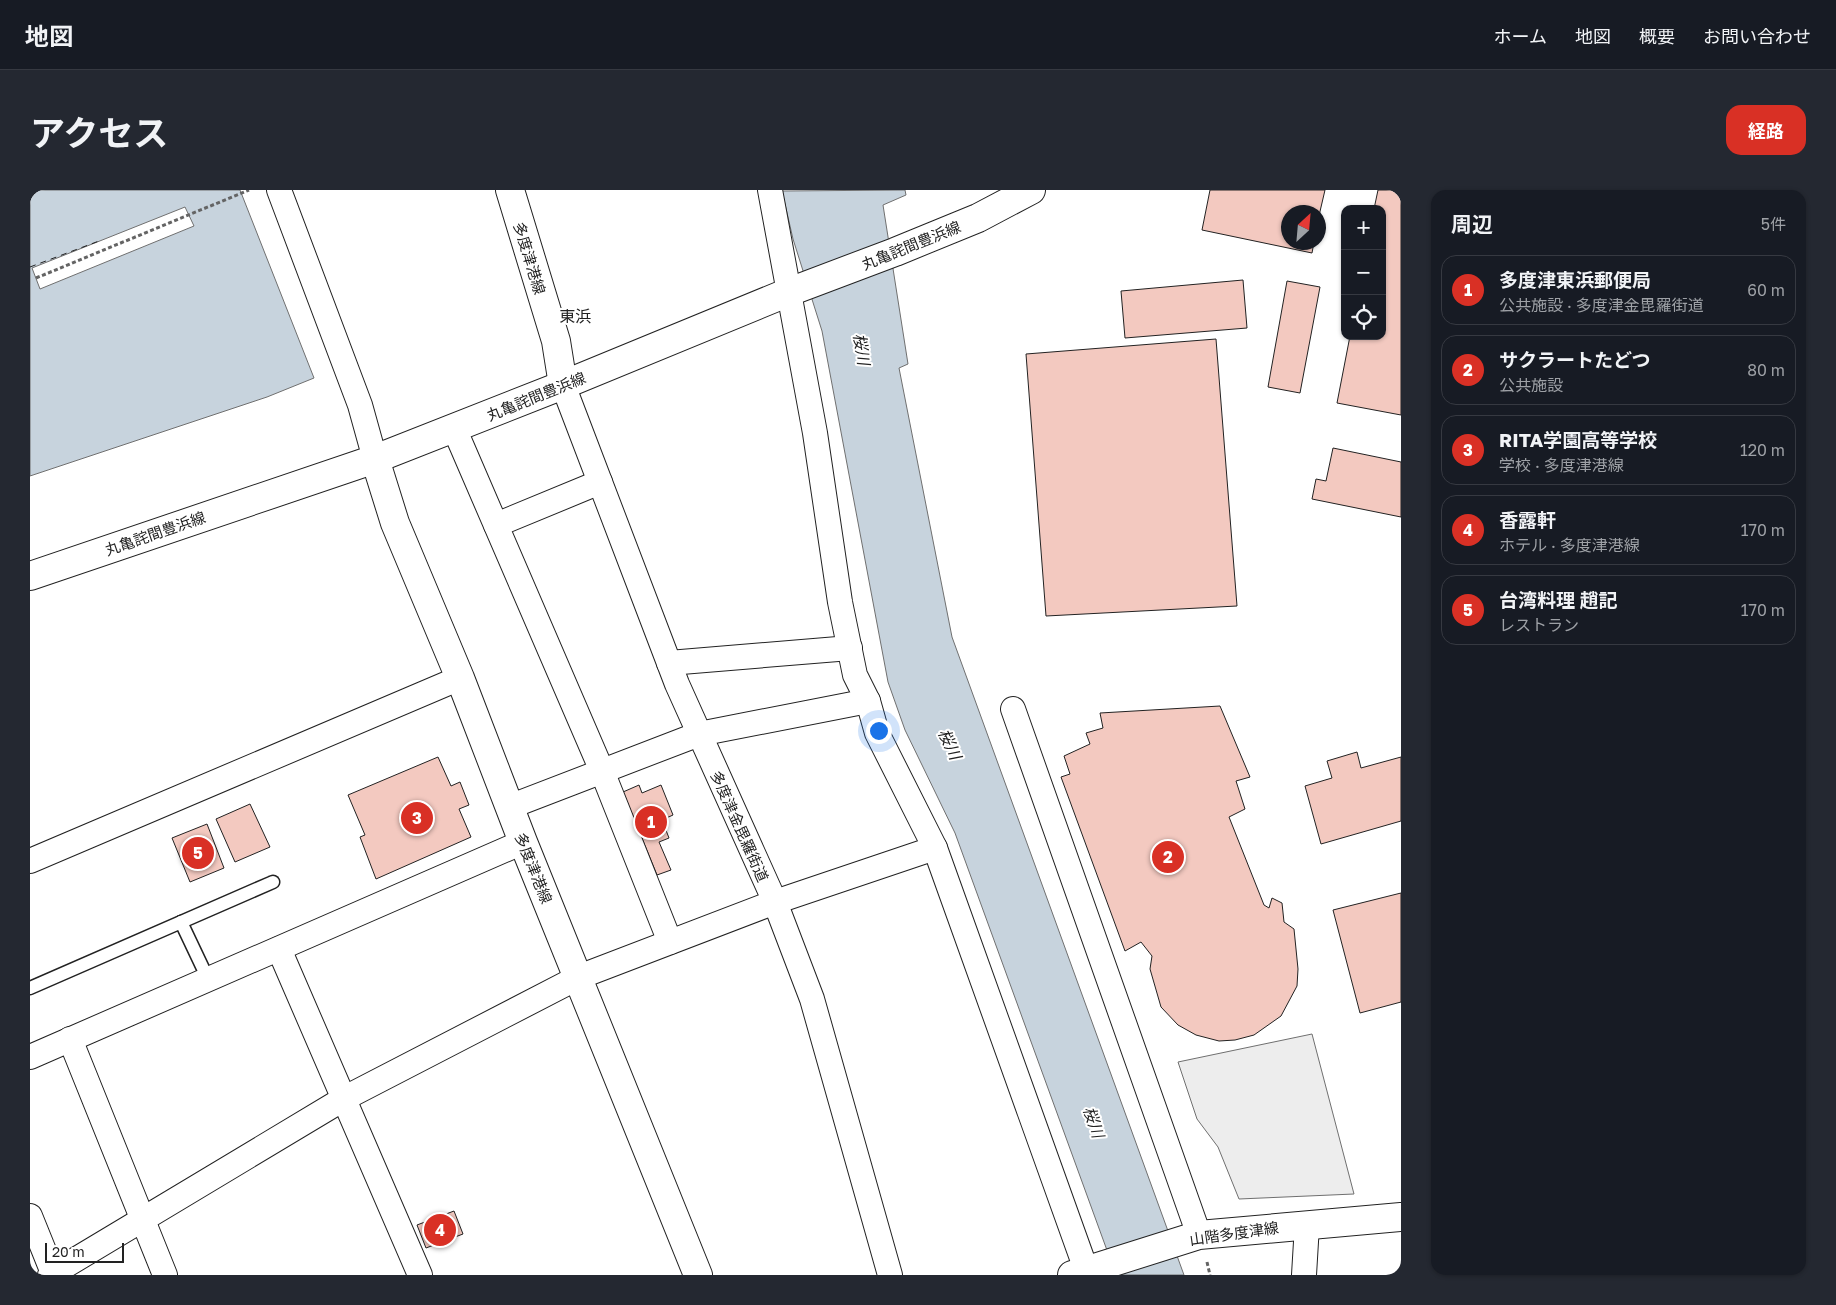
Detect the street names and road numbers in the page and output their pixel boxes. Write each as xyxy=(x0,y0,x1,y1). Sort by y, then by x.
street label: 丸亀詫間豊浜線 xyxy=(859,217,963,273)
street label: 多度津港線 xyxy=(510,219,550,297)
street label: 丸亀詫間豊浜線 xyxy=(484,368,588,424)
street label: 丸亀詫間豊浜線 xyxy=(102,507,208,559)
street label: 多度津金毘羅街道 xyxy=(707,768,773,884)
street label: 多度津港線 xyxy=(512,830,556,906)
street label: 山階多度津線 xyxy=(1188,1218,1280,1248)

